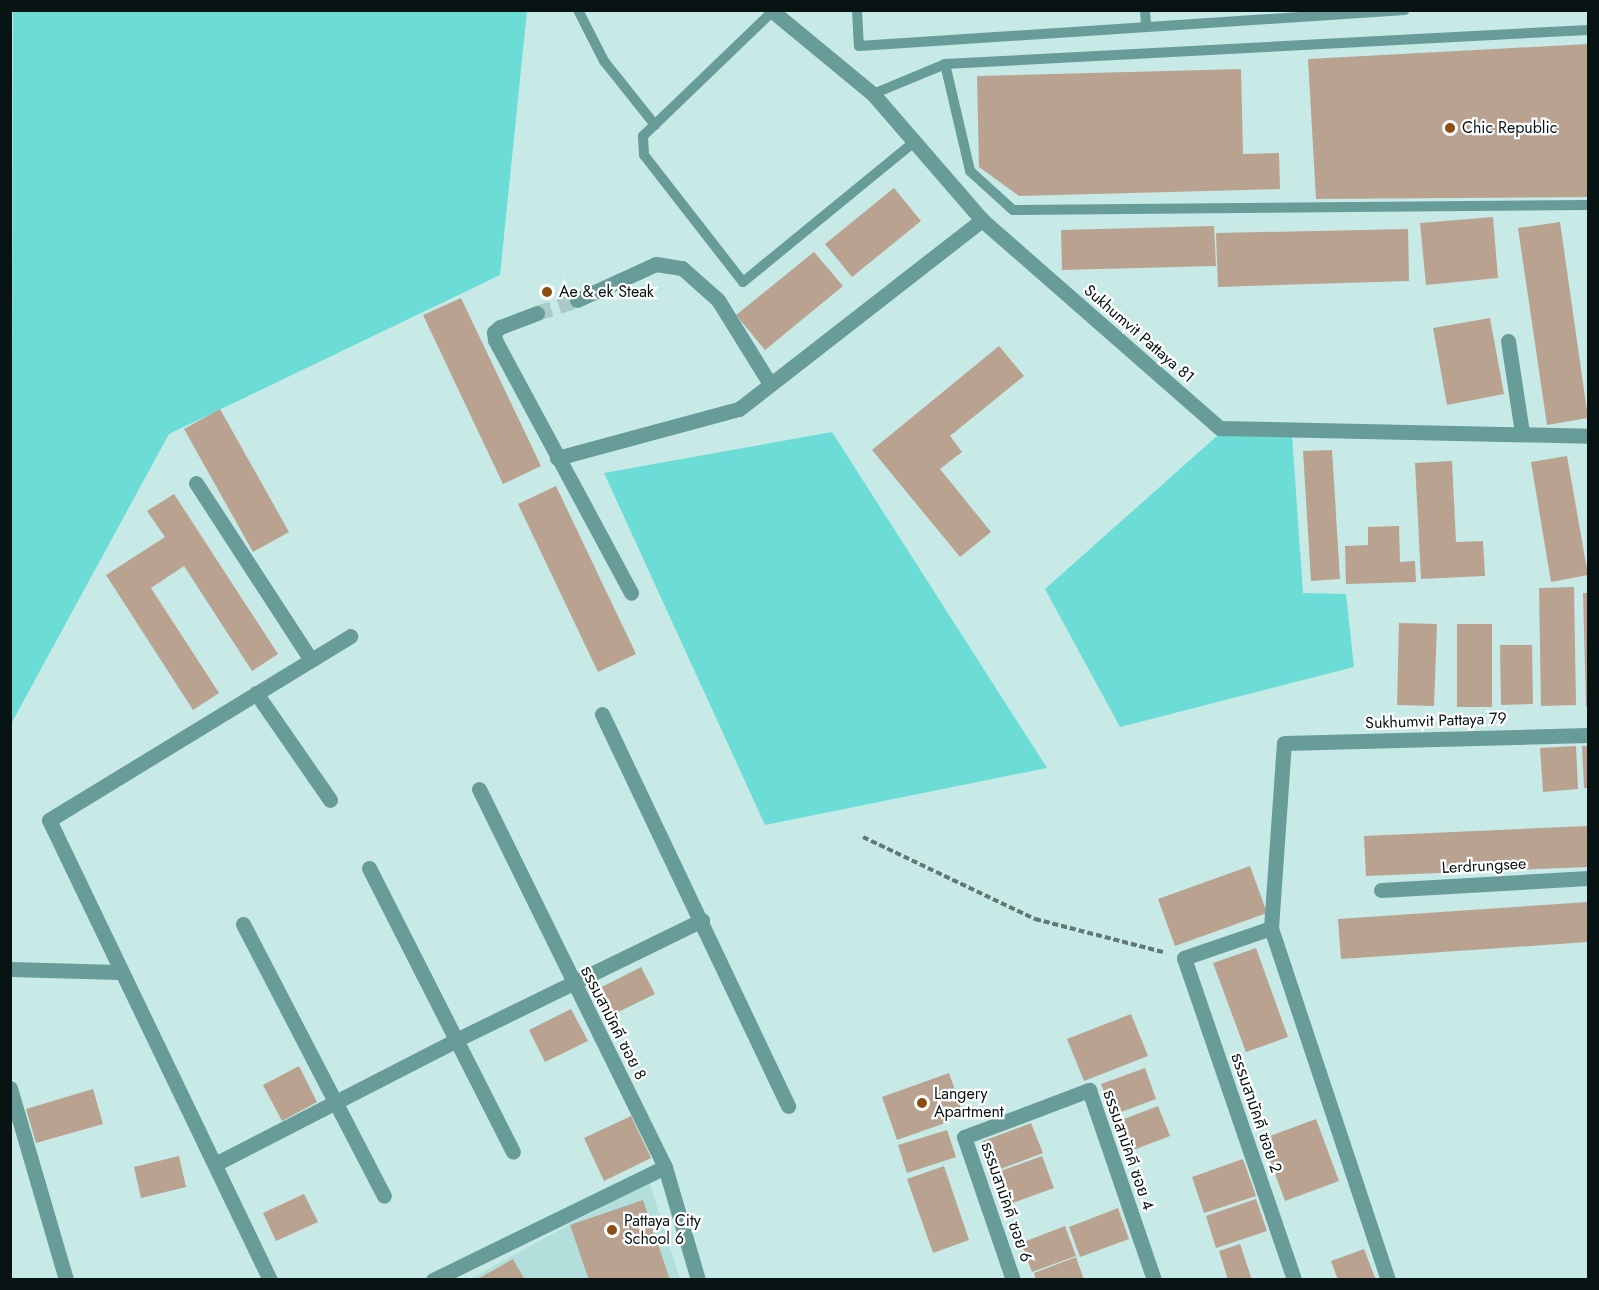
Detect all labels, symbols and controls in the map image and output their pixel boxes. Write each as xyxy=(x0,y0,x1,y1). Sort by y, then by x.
place label: Chic Republic xyxy=(1462,118,1557,138)
marker: Chic Republic xyxy=(1443,121,1457,135)
street label: Sukhumvit Pattaya 81 xyxy=(1080,281,1198,387)
place label: Ae & ek Steak xyxy=(559,282,654,302)
marker: Ae & ek Steak xyxy=(540,285,554,299)
street label: Sukhumvit Pattaya 79 xyxy=(1365,709,1507,733)
street label: Lerdrungsee xyxy=(1441,854,1527,878)
street label: ธรรมสามัคคี ซอย 8 xyxy=(576,963,650,1083)
street label: ธรรมสามัคคี ซอย 2 xyxy=(1226,1051,1286,1175)
place label: Langery Apartment xyxy=(934,1084,1004,1122)
street label: ธรรมสามัคคี ซอย 4 xyxy=(1098,1087,1158,1213)
marker: Langery Apartment xyxy=(915,1096,929,1110)
street label: ธรรมสามัคคี ซอย 6 xyxy=(976,1139,1036,1265)
place label: Pattaya City School 6 xyxy=(624,1211,701,1249)
marker: Pattaya City School 6 xyxy=(605,1223,619,1237)

